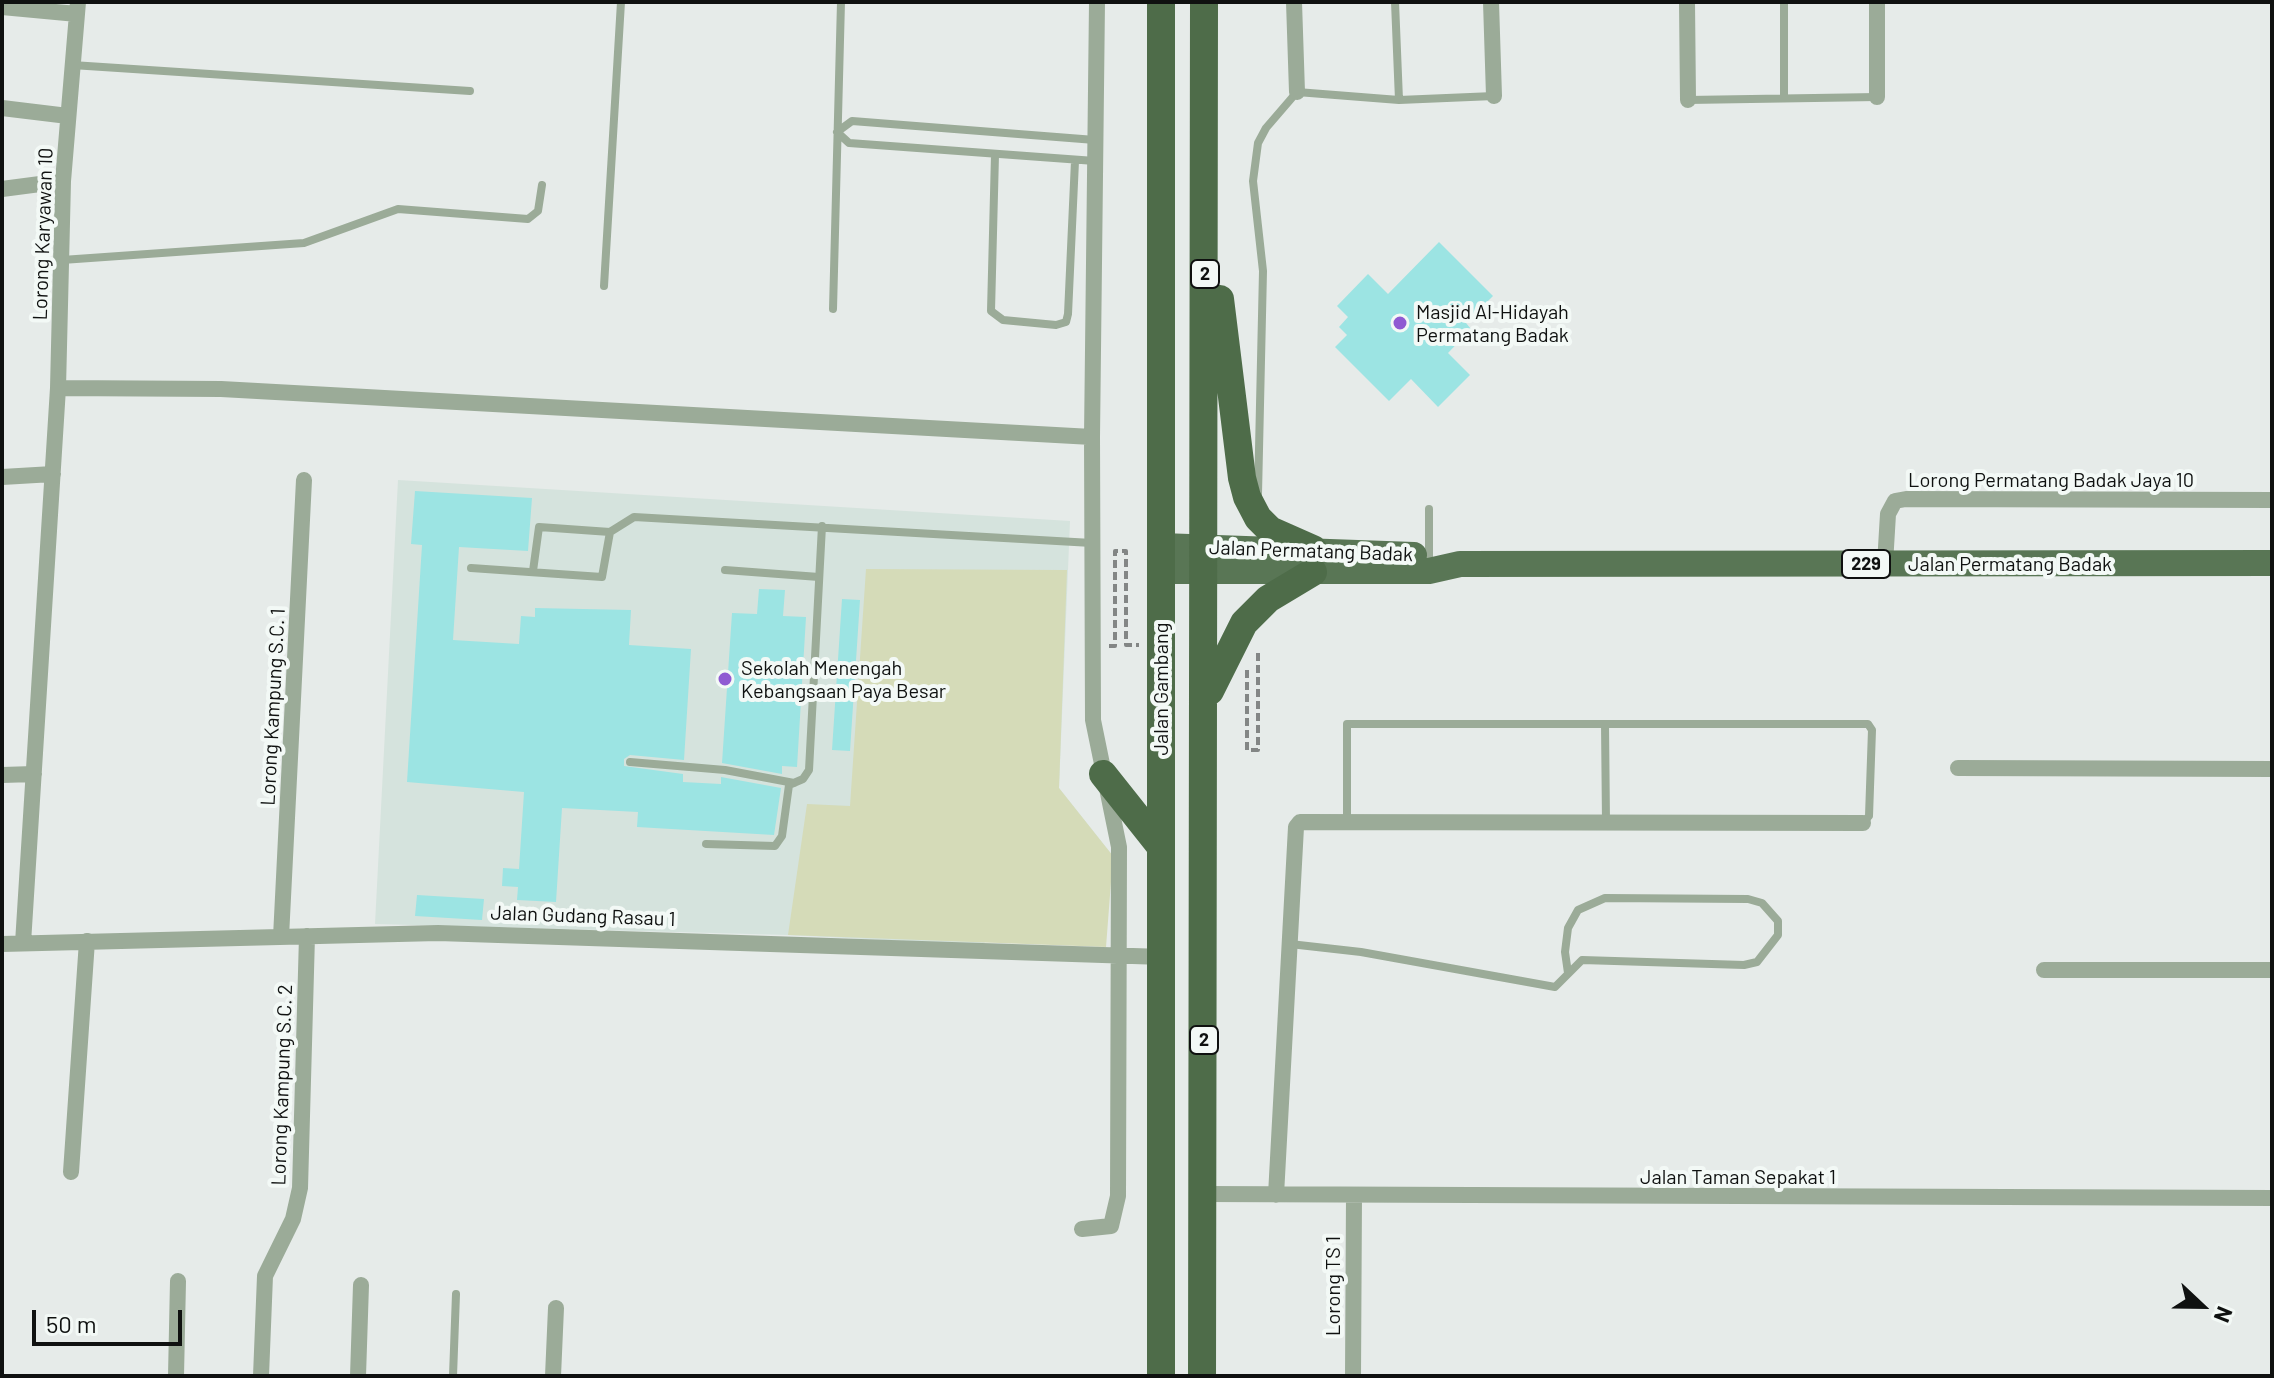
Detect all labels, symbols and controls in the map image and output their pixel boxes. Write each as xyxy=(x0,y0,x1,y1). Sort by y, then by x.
street label: Lorong Karyawan 10 xyxy=(28,147,58,321)
road number: 2 xyxy=(1191,260,1219,288)
place label: Masjid Al-Hidayah Permatang Badak xyxy=(1416,300,1569,347)
marker: Masjid Al-Hidayah Permatang Badak xyxy=(1391,314,1409,332)
street label: Lorong Permatang Badak Jaya 10 xyxy=(1908,468,2194,492)
street label: Jalan Permatang Badak xyxy=(1209,535,1413,567)
road number: 229 xyxy=(1842,550,1890,578)
street label: Jalan Permatang Badak xyxy=(1908,552,2112,576)
street label: Lorong Kampung S.C. 1 xyxy=(256,608,290,806)
street label: Jalan Gambang xyxy=(1149,623,1173,755)
place label: Sekolah Menengah Kebangsaan Paya Besar xyxy=(741,656,946,703)
marker: Sekolah Menengah Kebangsaan Paya Besar xyxy=(716,670,734,688)
street label: Jalan Gudang Rasau 1 xyxy=(490,901,676,931)
street label: Lorong Kampung S.C. 2 xyxy=(266,984,298,1186)
road number: 2 xyxy=(1190,1026,1218,1054)
street label: Jalan Taman Sepakat 1 xyxy=(1640,1165,1836,1189)
street label: Lorong TS 1 xyxy=(1321,1236,1345,1336)
north arrow xyxy=(2162,1266,2242,1346)
scale bar xyxy=(36,1294,186,1344)
text: N xyxy=(2209,1303,2239,1327)
text: 50 m xyxy=(46,1309,97,1338)

